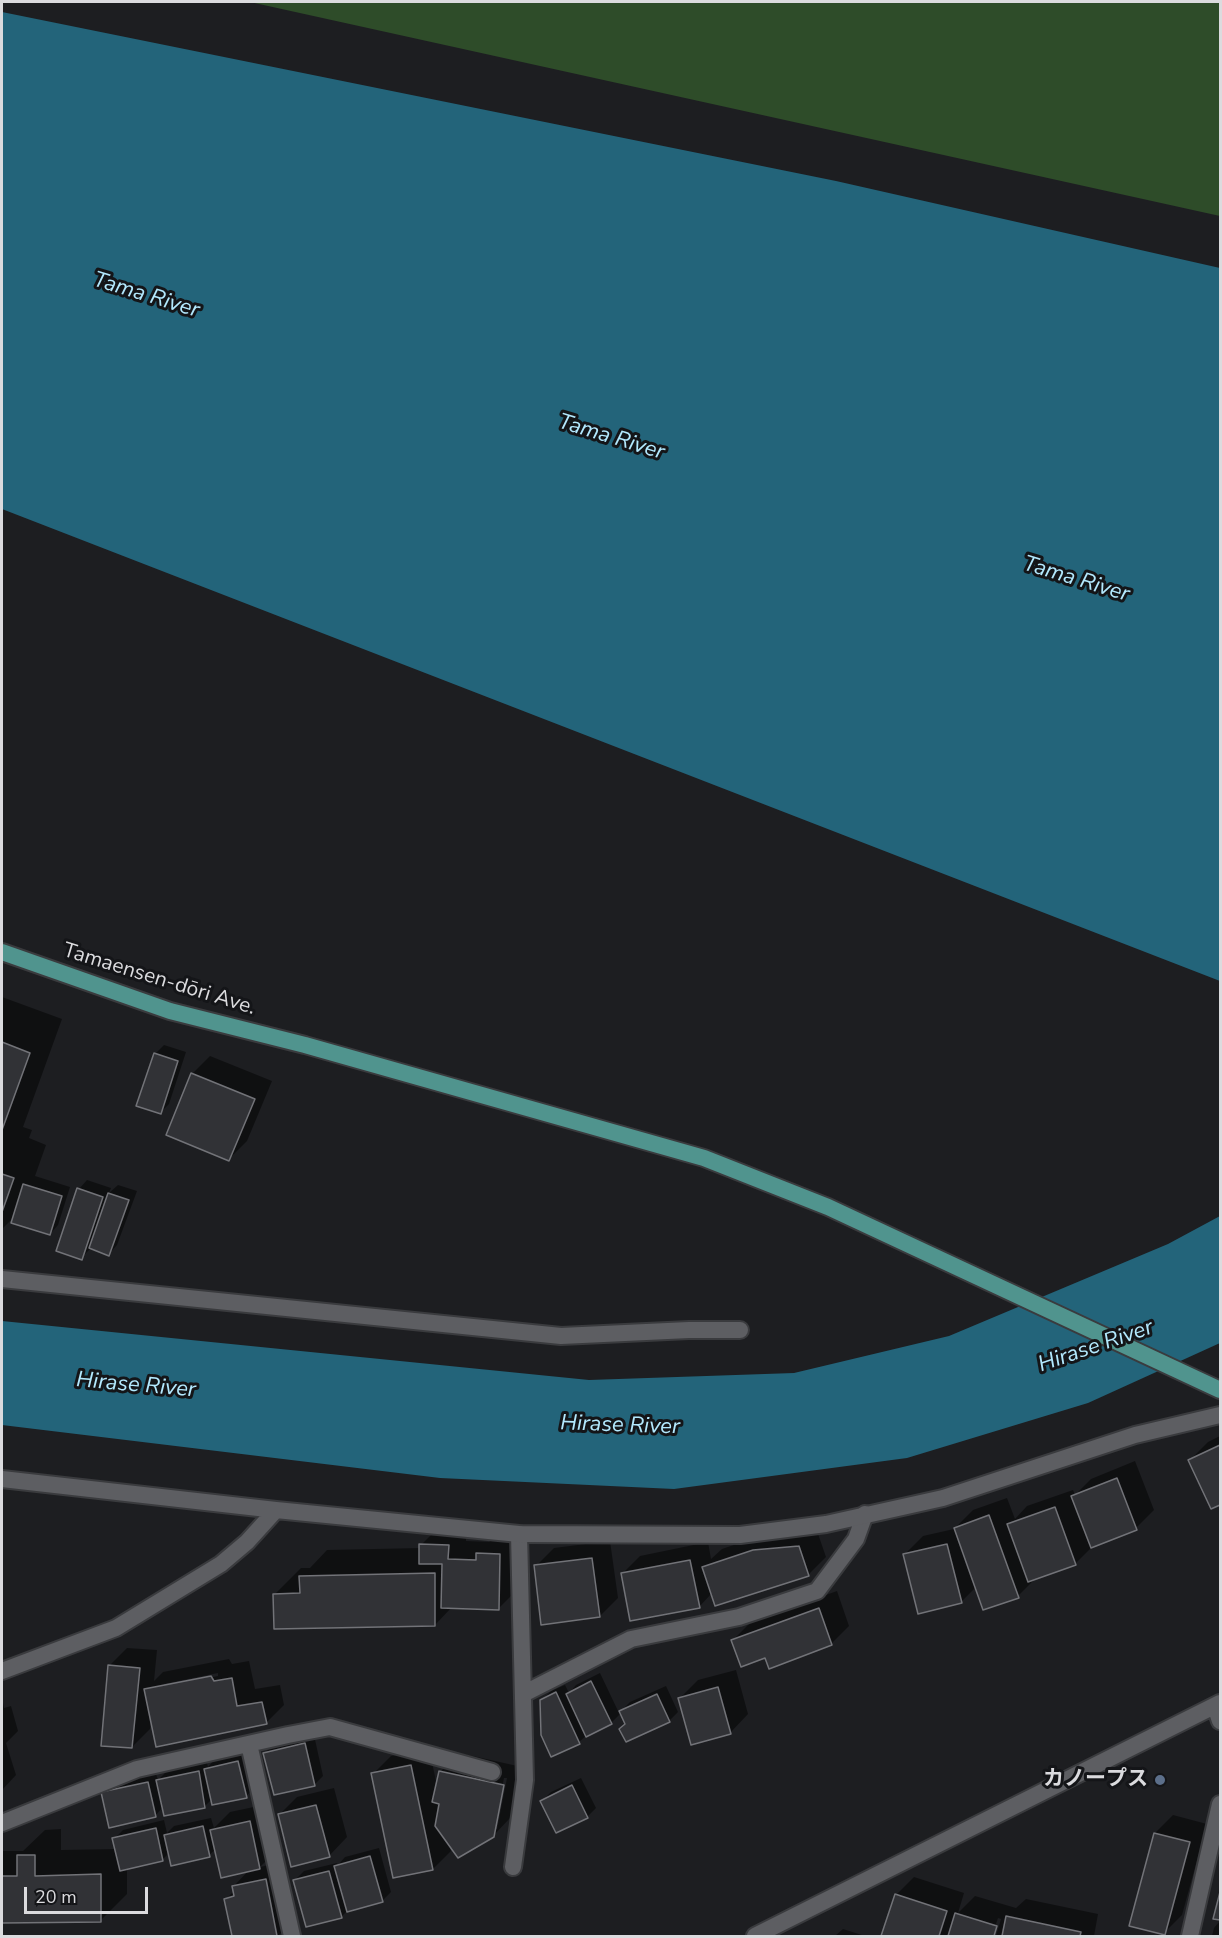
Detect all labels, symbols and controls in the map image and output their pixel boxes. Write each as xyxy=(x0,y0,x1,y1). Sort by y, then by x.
water label: Tama River xyxy=(90,267,202,325)
water label: Tama River xyxy=(555,409,667,467)
water label: Tama River xyxy=(1020,551,1132,609)
street label: Tamaensen-dōri Ave. xyxy=(60,939,258,1021)
water label: Hirase River xyxy=(1035,1315,1157,1379)
water label: Hirase River xyxy=(75,1368,197,1404)
water label: Hirase River xyxy=(560,1411,680,1441)
place label: カノープス xyxy=(1043,1767,1148,1793)
marker: カノープス xyxy=(1153,1773,1167,1787)
scale bar xyxy=(27,1875,152,1913)
text: 20 m xyxy=(35,1885,77,1909)

